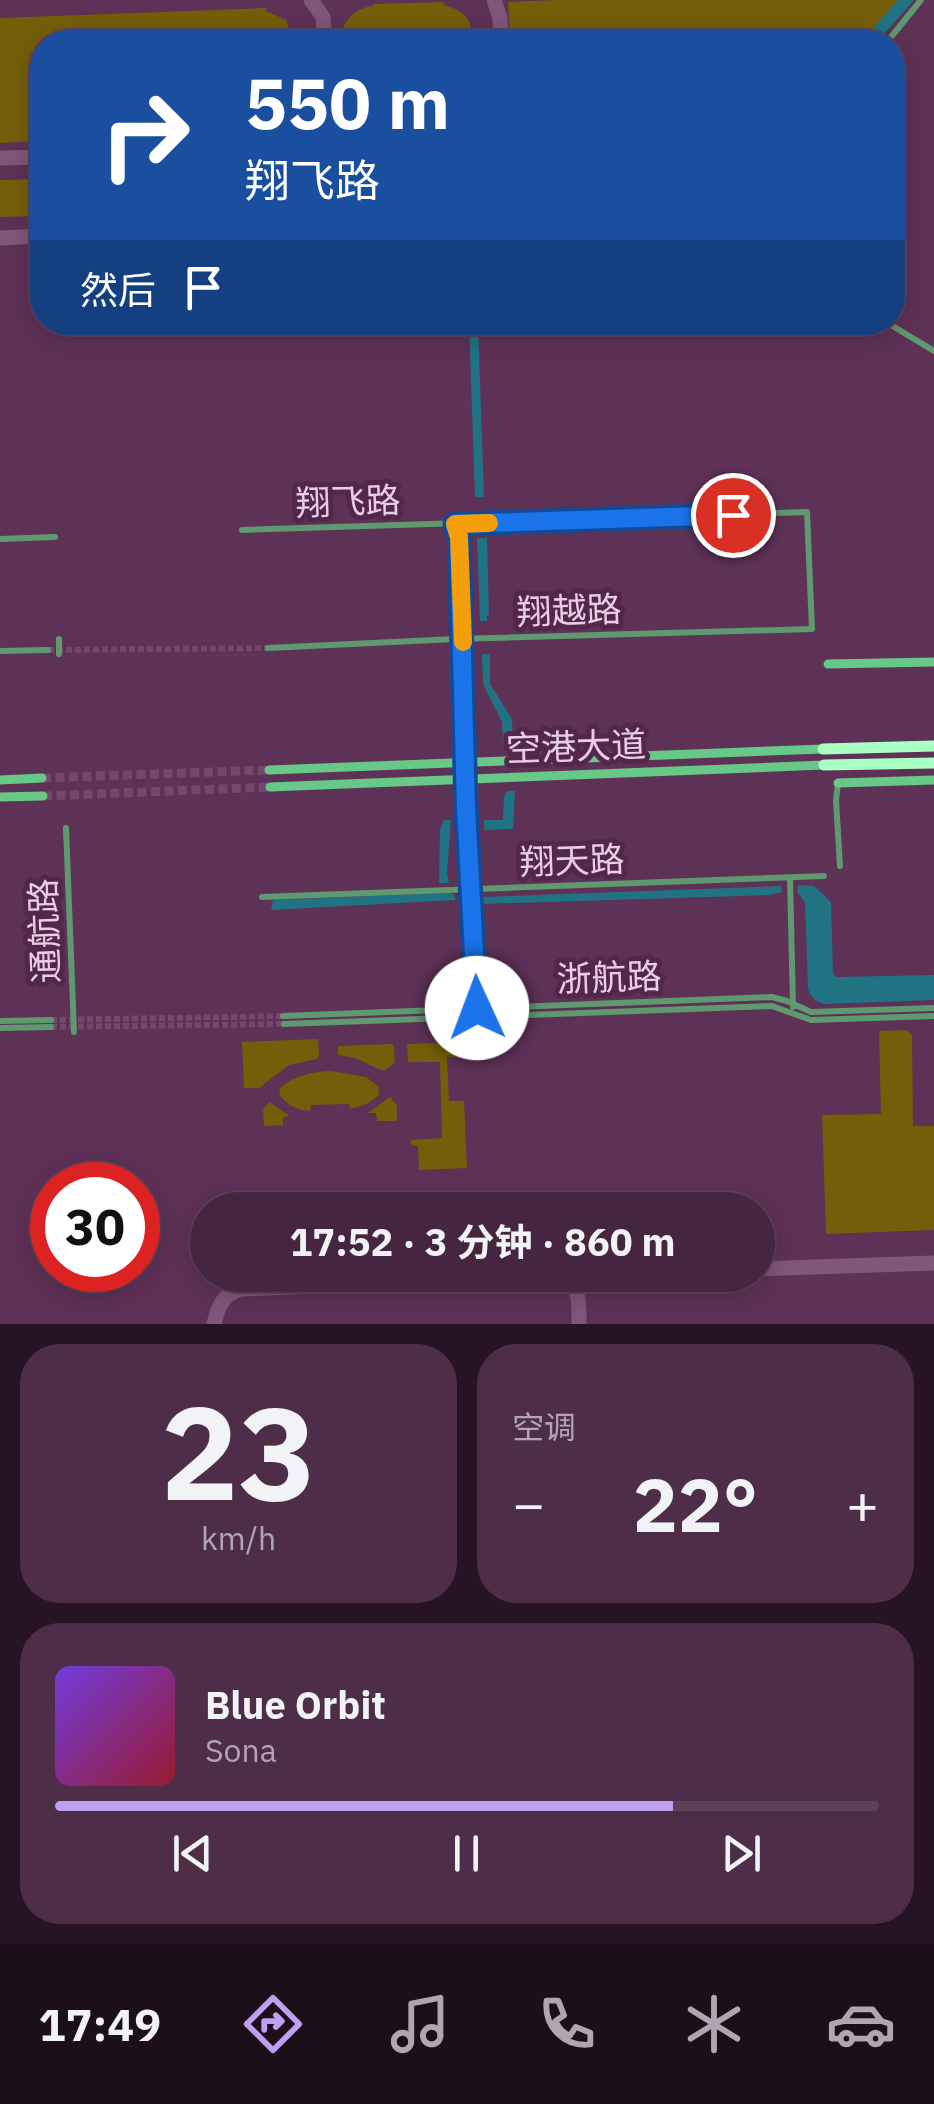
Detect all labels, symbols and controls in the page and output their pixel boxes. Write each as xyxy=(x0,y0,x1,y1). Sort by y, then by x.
text: 550 m xyxy=(245,57,450,148)
icon: right xyxy=(80,70,210,200)
text: 翔飞路 xyxy=(245,151,380,209)
icon: arrive xyxy=(176,260,231,315)
text: 然后 xyxy=(80,265,156,314)
pin xyxy=(691,473,776,558)
street label: 翔飞路 xyxy=(295,476,401,526)
icon: arrive xyxy=(706,488,761,543)
street label: 翔越路 xyxy=(516,585,622,635)
street label: 空港大道 xyxy=(505,721,647,771)
street label: 翔天路 xyxy=(519,835,625,885)
street label: 通航路 xyxy=(19,878,69,984)
street label: 浙航路 xyxy=(556,952,662,1002)
position arrow xyxy=(425,956,529,1060)
speed limit sign: 30 xyxy=(30,1162,160,1292)
text: 17:52 · 3 分钟 · 860 m xyxy=(290,1217,675,1266)
text: 23 xyxy=(160,1367,317,1536)
text: 空调 xyxy=(512,1406,576,1448)
text: 22° xyxy=(633,1455,758,1553)
text: − xyxy=(512,1468,545,1539)
text: + xyxy=(846,1468,879,1539)
text: km/h xyxy=(201,1517,276,1559)
text: Blue Orbit xyxy=(205,1680,386,1729)
text: Sona xyxy=(205,1729,277,1771)
icon: previous xyxy=(165,1826,220,1881)
icon: pause xyxy=(439,1826,494,1881)
icon: next xyxy=(714,1826,769,1881)
icon: directions xyxy=(238,1989,308,2059)
icon: music xyxy=(385,1989,455,2059)
icon: phone xyxy=(532,1989,602,2059)
icon: climate xyxy=(679,1989,749,2059)
icon: car xyxy=(826,1989,896,2059)
text: 17:49 xyxy=(38,1995,161,2053)

